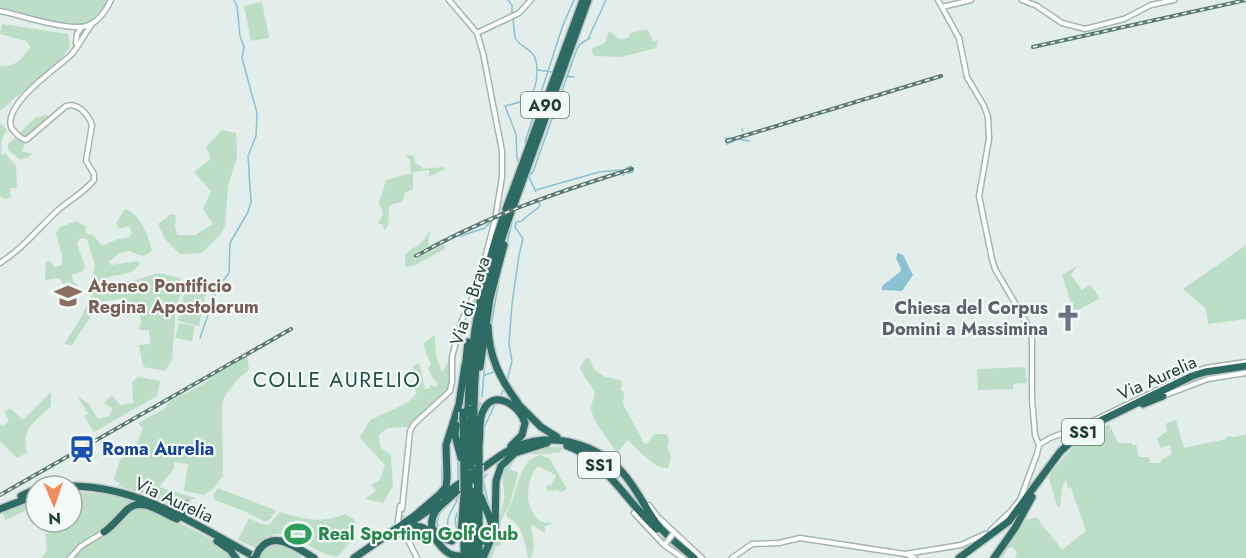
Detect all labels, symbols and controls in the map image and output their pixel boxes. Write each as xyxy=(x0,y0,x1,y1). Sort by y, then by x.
road number: A90 xyxy=(521,92,569,118)
street label: Via di Brava xyxy=(443,253,497,349)
place label: Ateneo Pontificio Regina Apostolorum xyxy=(87,273,259,320)
school or university icon: Ateneo Pontificio Regina Apostolorum xyxy=(53,281,83,311)
place label: Chiesa del Corpus Domini a Massimina xyxy=(882,295,1048,342)
church icon: Chiesa del Corpus Domini a Massimina xyxy=(1053,303,1083,333)
street label: Via Aurelia xyxy=(1113,349,1201,407)
district label: COLLE AURELIO xyxy=(253,365,421,395)
road number: SS1 xyxy=(1062,419,1104,445)
station icon: Roma Aurelia xyxy=(67,434,97,464)
place label: Roma Aurelia xyxy=(102,436,214,462)
road number: SS1 xyxy=(578,452,620,478)
street label: Via Aurelia xyxy=(130,470,218,530)
north arrow xyxy=(24,474,84,534)
text: N xyxy=(48,507,61,530)
sports icon: Real Sporting Golf Club xyxy=(283,519,313,549)
place label: Real Sporting Golf Club xyxy=(318,521,518,547)

